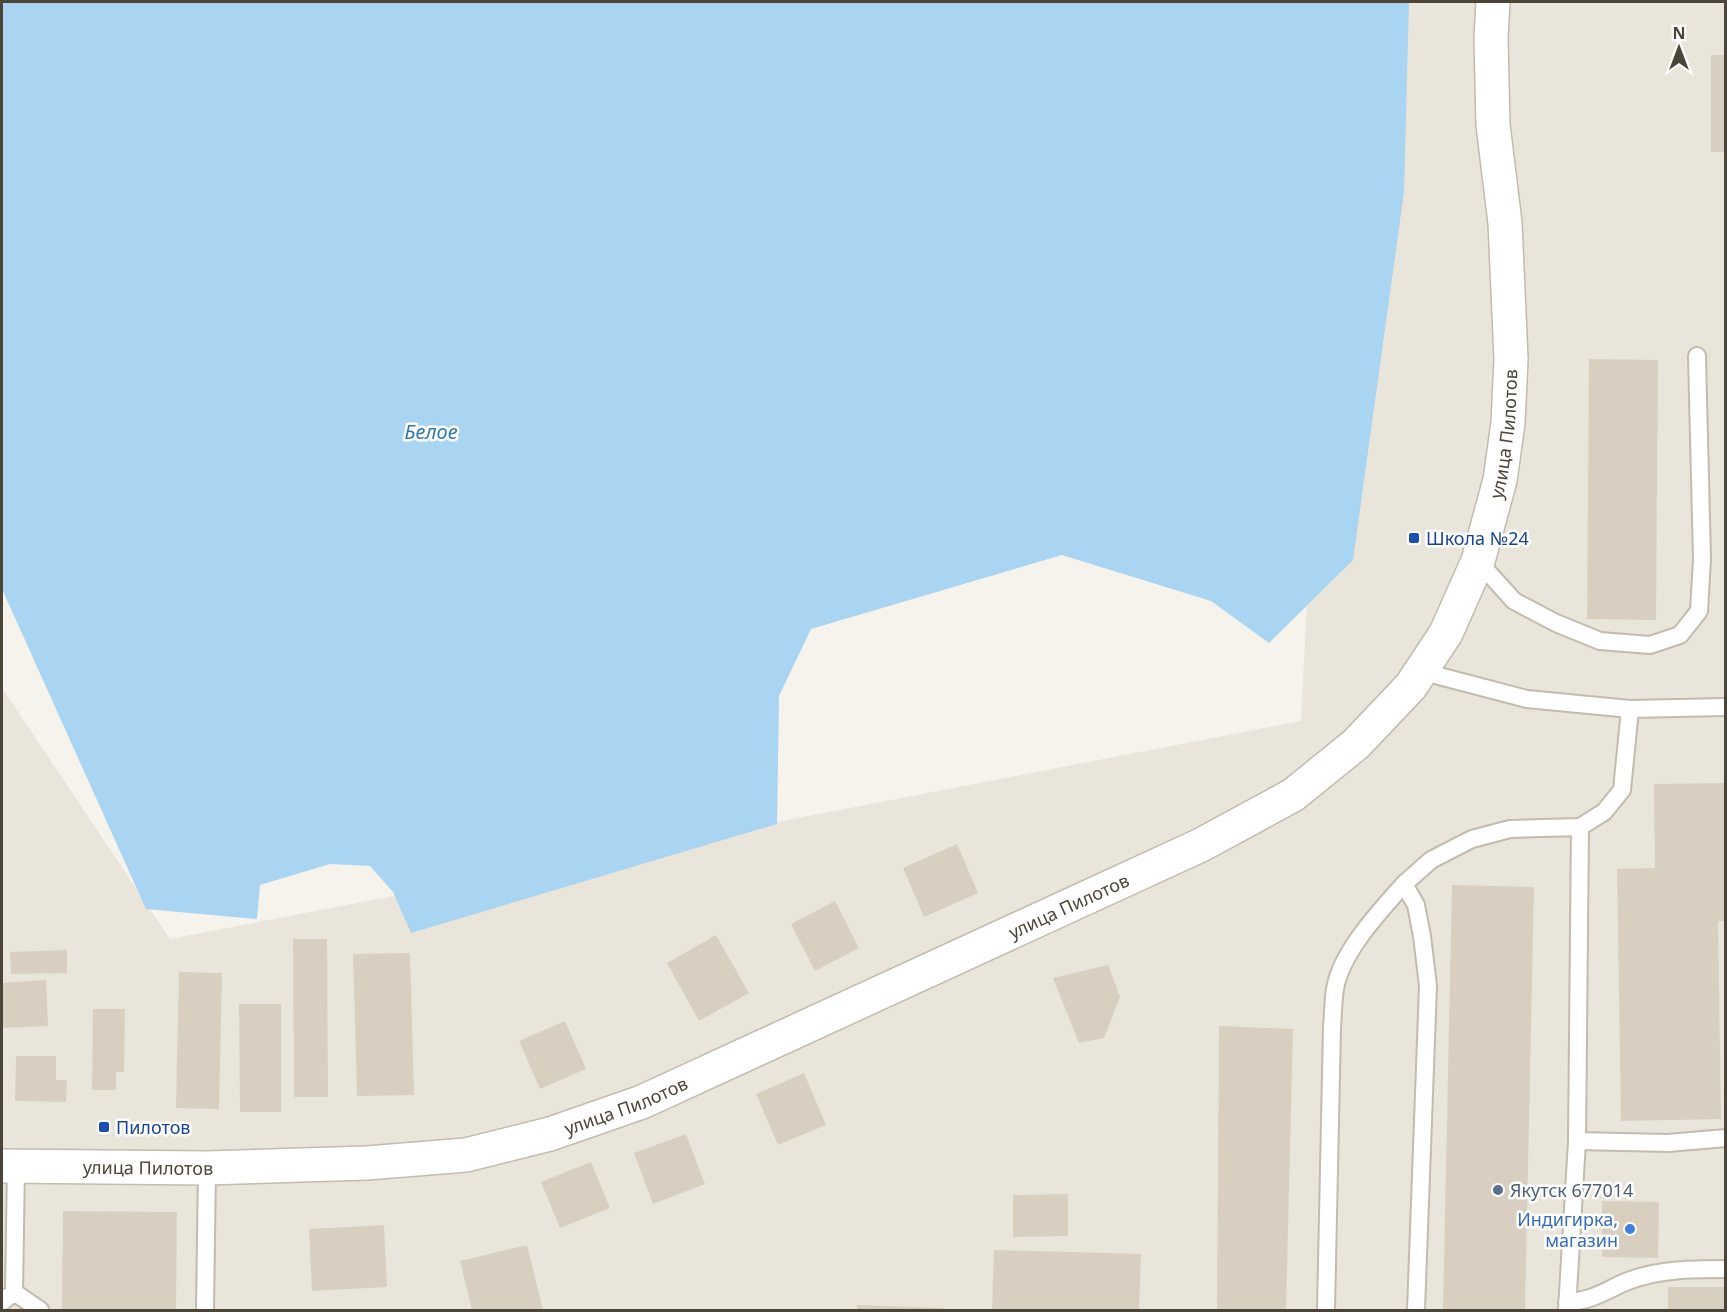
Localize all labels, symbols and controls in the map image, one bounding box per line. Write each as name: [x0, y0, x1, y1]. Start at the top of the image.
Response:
north arrow: [1649, 18, 1709, 78]
text: N: [1672, 22, 1686, 44]
street label: улица Пилотов: [1484, 368, 1523, 501]
water label: Белое: [404, 418, 458, 445]
place label: Школа №24: [1426, 526, 1529, 550]
marker: Школа №24: [1407, 531, 1421, 545]
street label: улица Пилотов: [1004, 868, 1133, 944]
street label: улица Пилотов: [561, 1071, 691, 1140]
place label: Пилотов: [116, 1115, 190, 1139]
marker: Пилотов: [97, 1120, 111, 1134]
street label: улица Пилотов: [83, 1155, 214, 1180]
place label: Якутск 677014: [1510, 1178, 1633, 1202]
marker: Якутск 677014: [1491, 1183, 1505, 1197]
place label: Индигирка, магазин: [1517, 1207, 1618, 1252]
marker: Индигирка, магазин: [1623, 1222, 1637, 1236]

